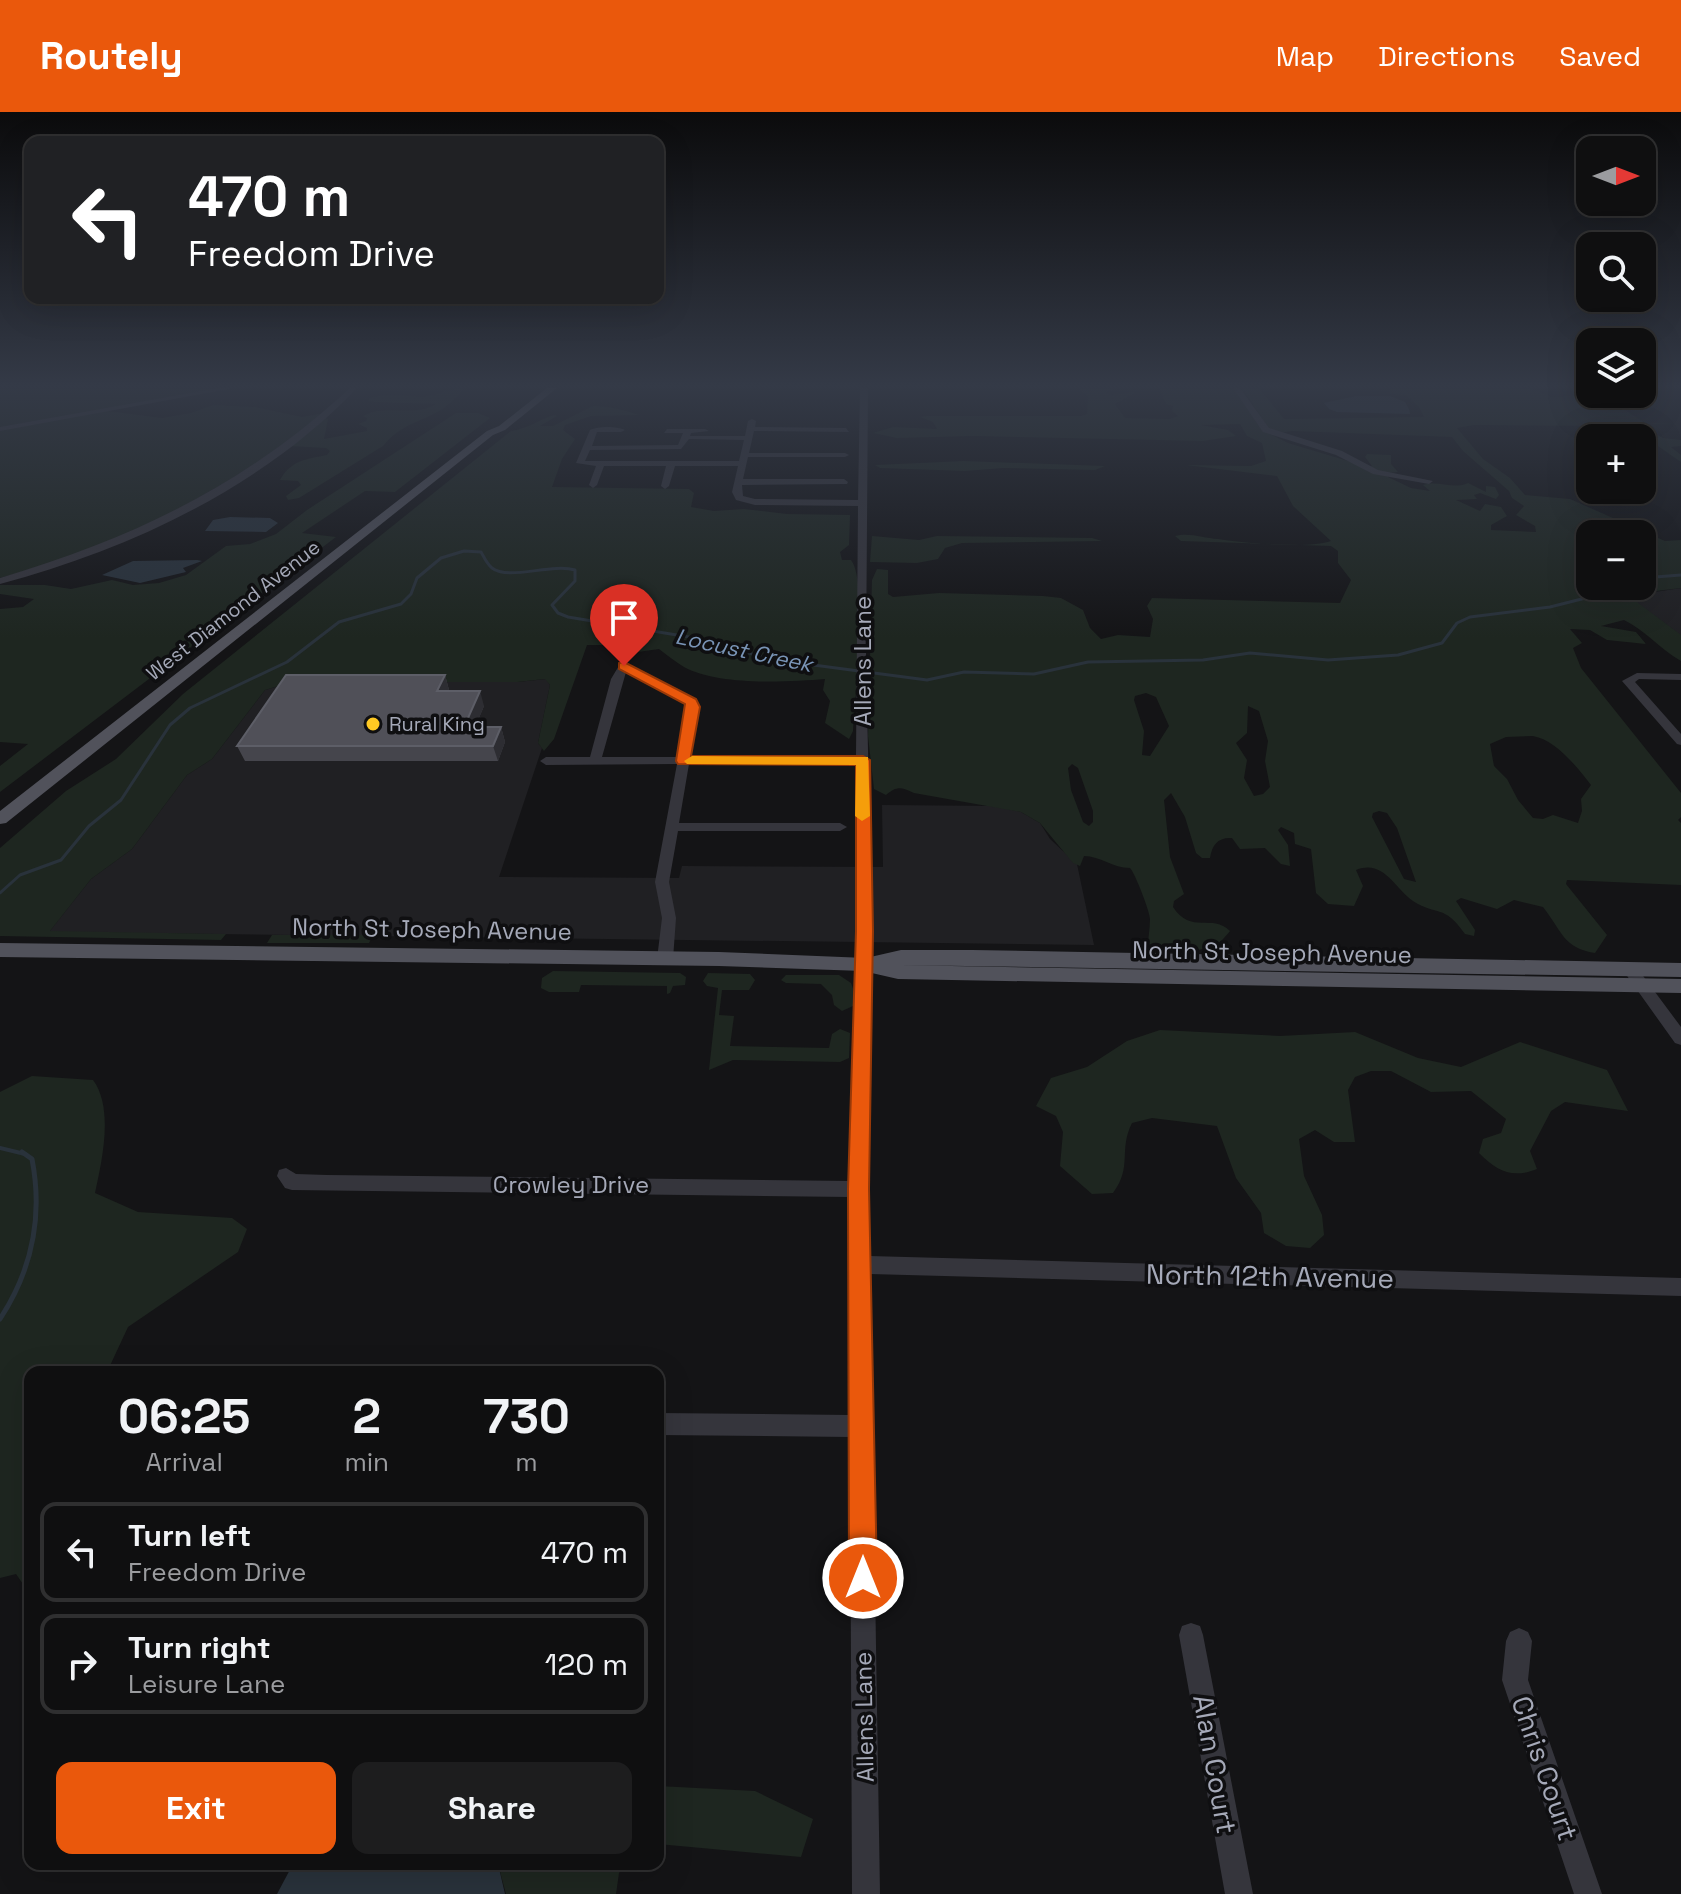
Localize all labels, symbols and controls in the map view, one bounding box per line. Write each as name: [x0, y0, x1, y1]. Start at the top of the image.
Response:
text: Routely: [40, 32, 183, 80]
text: Map: [1276, 38, 1334, 74]
text: Directions: [1378, 38, 1515, 74]
text: Saved: [1559, 38, 1641, 74]
north arrow: [1576, 136, 1656, 216]
map controls: [1576, 136, 1656, 600]
text: 470 m: [188, 161, 350, 232]
icon: left: [56, 168, 160, 272]
text: Freedom Drive: [188, 231, 435, 277]
button: search: [1576, 232, 1656, 312]
button: layers: [1576, 328, 1656, 408]
button: +: [1576, 424, 1656, 504]
button: −: [1576, 520, 1656, 600]
street label: West Diamond Avenue: [141, 534, 325, 686]
pin: [590, 584, 658, 666]
icon: arrive: [602, 596, 646, 640]
street label: Allens Lane: [847, 596, 878, 726]
water label: Locust Creek: [673, 622, 817, 679]
place label: Rural King: [389, 711, 485, 737]
marker: Rural King: [364, 715, 382, 733]
street label: North St Joseph Avenue: [292, 911, 572, 947]
street label: North St Joseph Avenue: [1132, 934, 1412, 970]
street label: Crowley Drive: [493, 1169, 649, 1200]
street label: North 12th Avenue: [1146, 1256, 1394, 1296]
text: 06:25: [118, 1386, 250, 1447]
text: 2: [352, 1386, 381, 1447]
text: 730: [483, 1386, 570, 1447]
text: Arrival: [146, 1445, 223, 1479]
text: min: [344, 1445, 389, 1479]
text: m: [515, 1445, 538, 1479]
text: Turn left: [128, 1516, 251, 1555]
icon: left: [60, 1530, 104, 1574]
text: 470 m: [541, 1533, 628, 1572]
position arrow: [821, 1536, 905, 1620]
text: Freedom Drive: [128, 1555, 306, 1589]
text: Turn right: [128, 1628, 271, 1667]
icon: right: [60, 1642, 104, 1686]
text: 120 m: [545, 1645, 628, 1684]
street label: Allens Lane: [847, 1652, 881, 1782]
text: Leisure Lane: [128, 1667, 285, 1701]
street label: Chris Court: [1504, 1691, 1586, 1845]
street label: Alan Court: [1185, 1692, 1245, 1836]
button: Exit: [56, 1762, 336, 1854]
button: Share: [352, 1762, 632, 1854]

